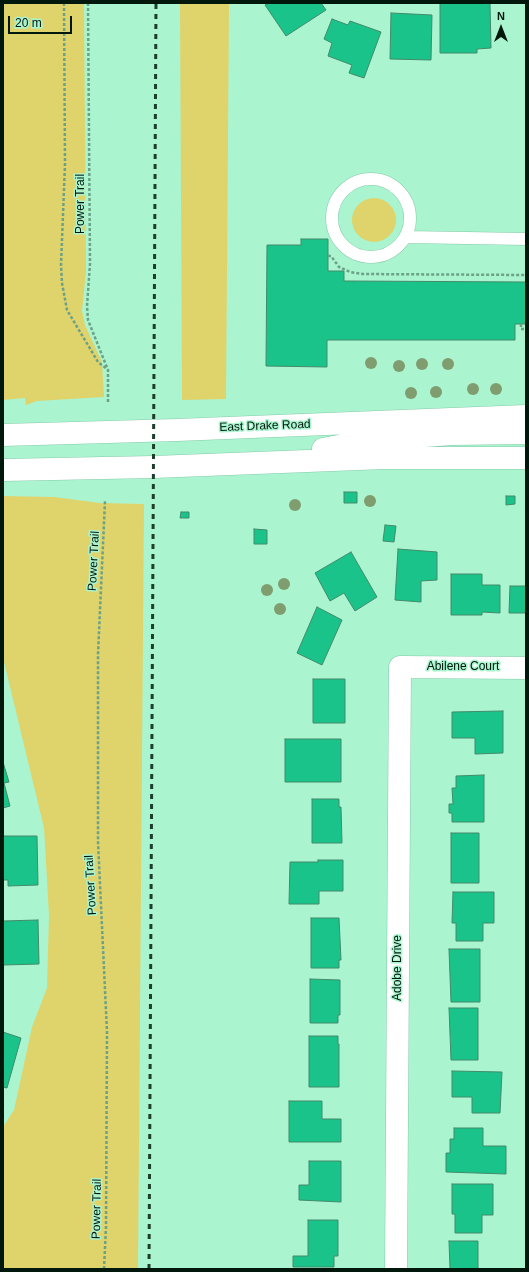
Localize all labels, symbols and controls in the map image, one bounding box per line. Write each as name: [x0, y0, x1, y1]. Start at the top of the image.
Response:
scale bar: [10, 8, 74, 34]
north arrow: [481, 8, 521, 48]
text: N: [497, 10, 505, 22]
text: 20 m: [15, 16, 42, 30]
street label: Power Trail: [74, 174, 88, 234]
street label: East Drake Road: [219, 417, 311, 435]
street label: Power Trail: [85, 531, 103, 591]
street label: Abilene Court: [427, 660, 499, 674]
street label: Power Trail: [82, 855, 100, 915]
street label: Adobe Drive: [391, 935, 405, 1001]
street label: Power Trail: [89, 1179, 105, 1239]

